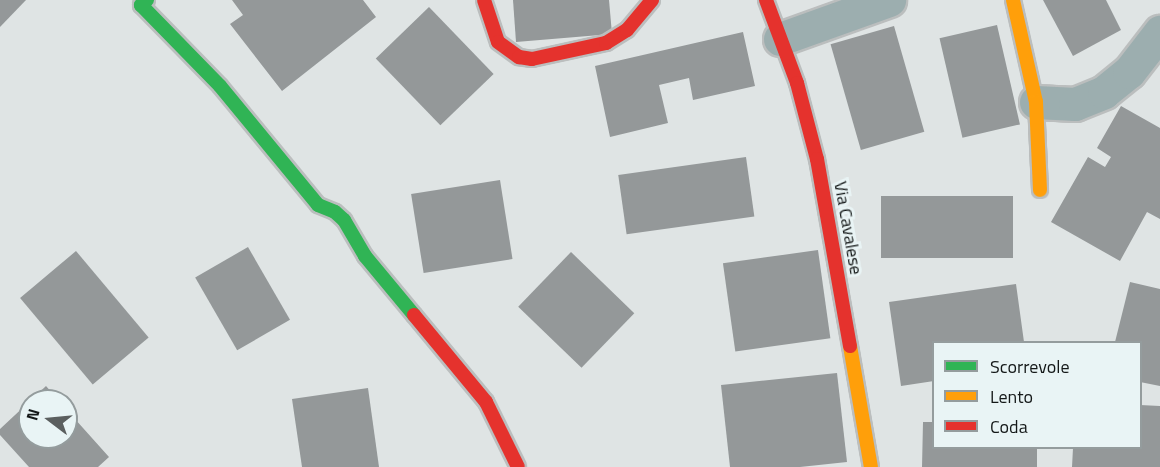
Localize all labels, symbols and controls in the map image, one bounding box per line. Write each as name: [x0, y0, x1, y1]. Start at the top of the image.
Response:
street label: Via Cavalese: [829, 180, 867, 276]
legend: [932, 341, 1142, 449]
text: Scorrevole: [990, 353, 1069, 380]
text: Lento: [990, 383, 1033, 410]
north arrow: [18, 389, 78, 449]
text: N: [20, 406, 46, 423]
text: Coda: [990, 413, 1028, 440]

